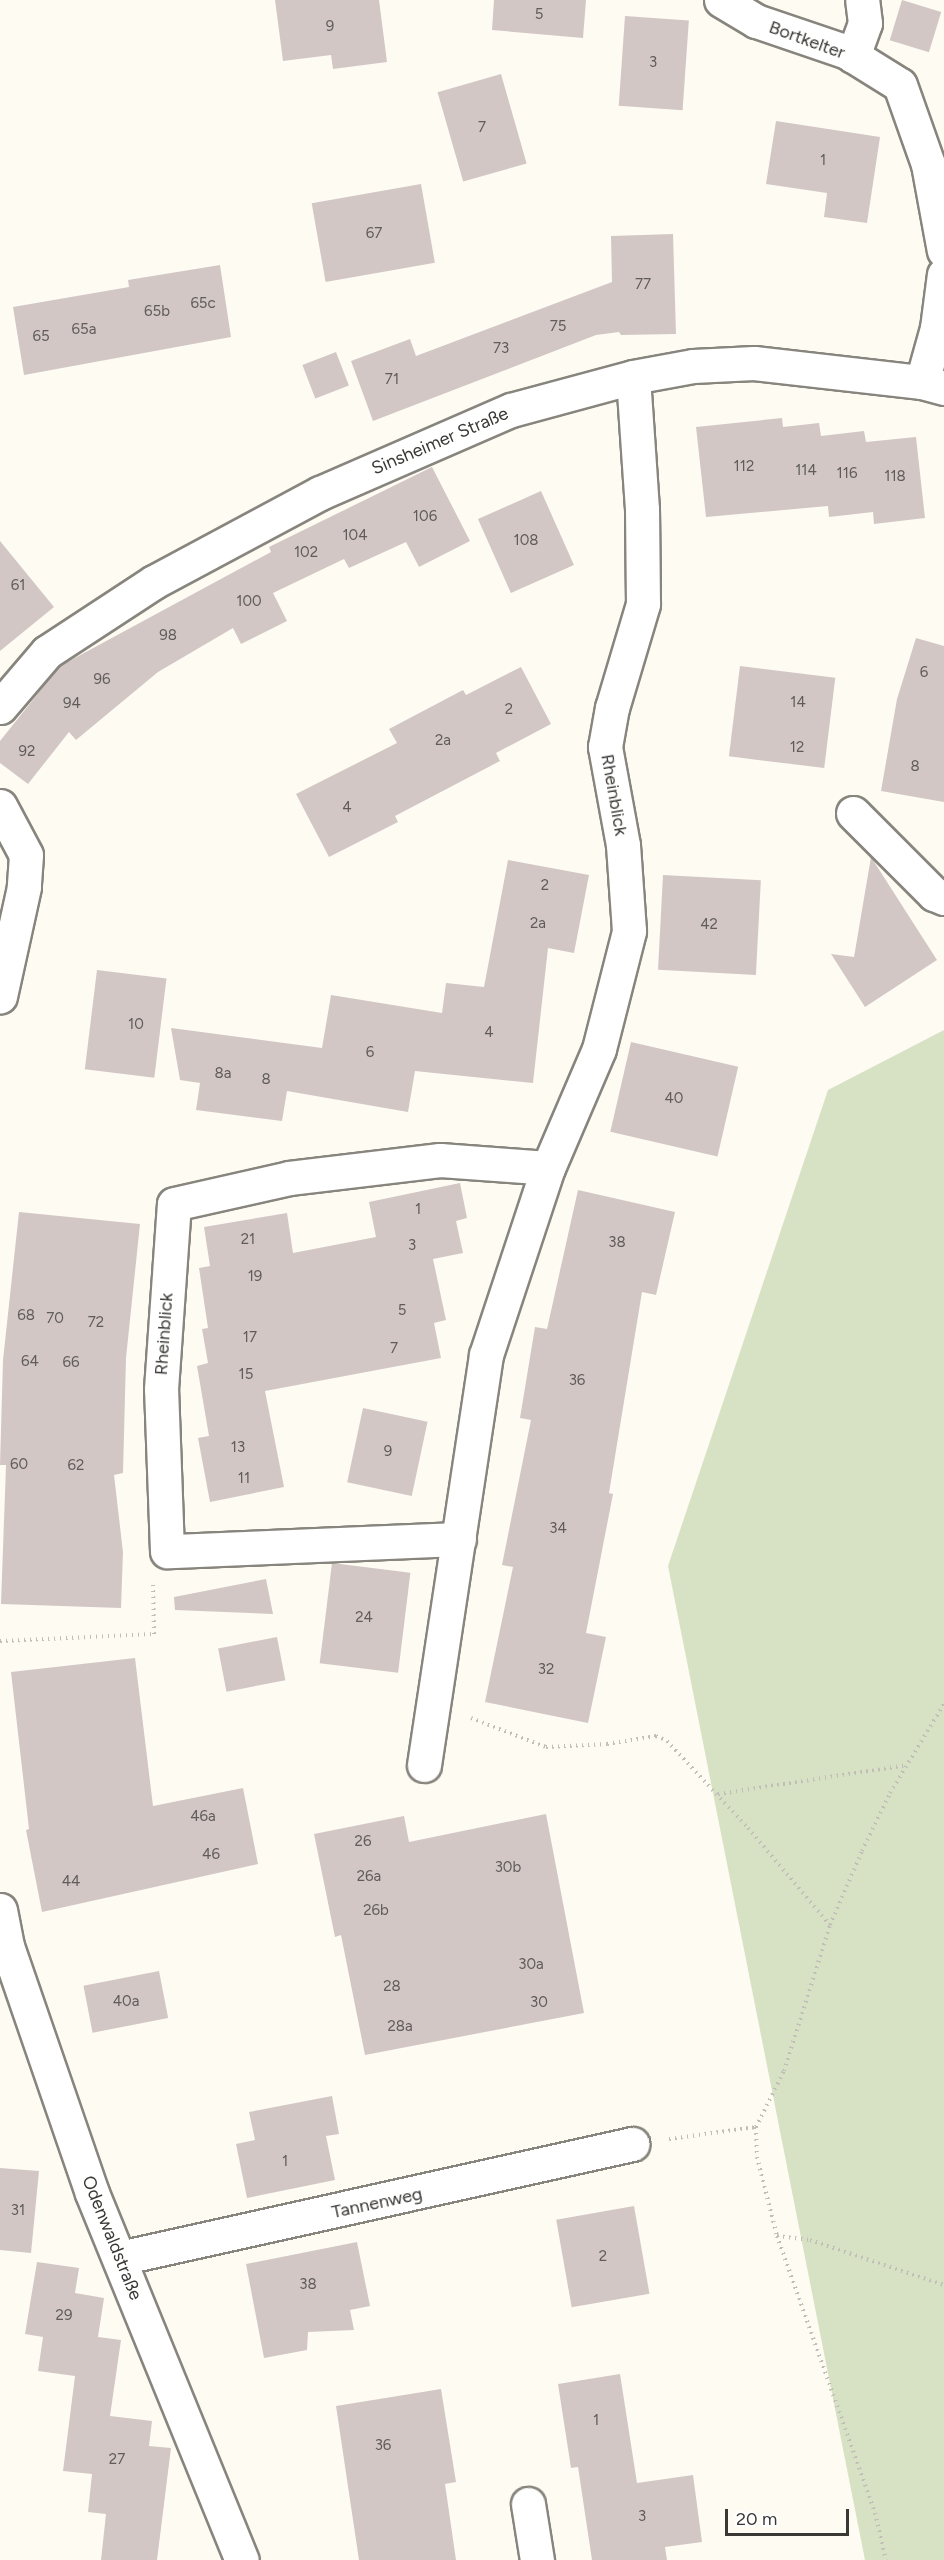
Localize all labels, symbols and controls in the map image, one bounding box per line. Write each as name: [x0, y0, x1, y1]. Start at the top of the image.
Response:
house number: 5: [535, 6, 543, 24]
street label: Bortkelter: [766, 16, 848, 64]
house number: 9: [326, 18, 334, 36]
house number: 3: [649, 54, 657, 72]
house number: 7: [478, 119, 486, 137]
house number: 1: [820, 152, 826, 170]
house number: 67: [366, 225, 382, 243]
house number: 77: [635, 276, 651, 294]
house number: 65c: [190, 295, 216, 313]
house number: 65b: [144, 303, 170, 321]
house number: 75: [550, 318, 566, 336]
house number: 65a: [72, 321, 96, 339]
house number: 65: [32, 328, 50, 346]
house number: 73: [493, 340, 509, 358]
house number: 71: [385, 371, 399, 389]
street label: Sinsheimer Straße: [368, 402, 512, 480]
house number: 112: [734, 458, 754, 476]
house number: 114: [795, 462, 817, 480]
house number: 116: [837, 465, 857, 483]
house number: 118: [884, 468, 906, 486]
house number: 106: [413, 508, 437, 526]
house number: 104: [342, 527, 368, 545]
house number: 108: [513, 532, 539, 550]
house number: 102: [294, 544, 318, 562]
house number: 61: [11, 577, 25, 595]
house number: 100: [236, 593, 262, 611]
house number: 98: [159, 627, 177, 645]
house number: 6: [920, 664, 928, 682]
house number: 96: [94, 671, 110, 689]
house number: 14: [790, 694, 806, 712]
house number: 94: [63, 695, 81, 713]
house number: 2: [505, 701, 513, 719]
house number: 2a: [435, 732, 451, 750]
house number: 12: [790, 739, 804, 757]
house number: 92: [19, 743, 35, 761]
street label: Rheinblick: [596, 752, 632, 838]
house number: 8: [910, 758, 920, 776]
house number: 4: [342, 799, 352, 817]
house number: 2: [541, 877, 549, 895]
house number: 2a: [530, 915, 546, 933]
house number: 42: [700, 916, 718, 934]
house number: 10: [128, 1016, 144, 1034]
house number: 4: [484, 1024, 494, 1042]
house number: 6: [366, 1044, 374, 1062]
house number: 8a: [215, 1065, 231, 1083]
house number: 8: [261, 1071, 271, 1089]
house number: 40: [665, 1090, 683, 1108]
house number: 1: [415, 1201, 421, 1219]
house number: 21: [241, 1231, 255, 1249]
house number: 38: [608, 1234, 626, 1252]
house number: 3: [408, 1237, 416, 1255]
house number: 19: [248, 1268, 262, 1286]
street label: Rheinblick: [150, 1292, 178, 1376]
house number: 5: [398, 1302, 406, 1320]
house number: 68: [17, 1307, 35, 1325]
house number: 70: [46, 1310, 64, 1328]
house number: 72: [88, 1314, 104, 1332]
house number: 17: [243, 1329, 257, 1347]
house number: 7: [390, 1340, 398, 1358]
house number: 64: [21, 1353, 39, 1371]
house number: 66: [63, 1354, 79, 1372]
house number: 15: [239, 1366, 253, 1384]
house number: 36: [569, 1372, 585, 1390]
house number: 13: [231, 1439, 245, 1457]
house number: 9: [384, 1443, 392, 1461]
house number: 60: [10, 1456, 28, 1474]
house number: 62: [68, 1457, 84, 1475]
house number: 11: [238, 1470, 250, 1488]
house number: 34: [549, 1520, 567, 1538]
house number: 24: [355, 1609, 373, 1627]
house number: 32: [538, 1661, 554, 1679]
house number: 46a: [190, 1808, 216, 1826]
house number: 26: [355, 1833, 371, 1851]
house number: 46: [202, 1846, 220, 1864]
house number: 30b: [495, 1859, 521, 1877]
house number: 26a: [357, 1868, 381, 1886]
house number: 44: [62, 1873, 80, 1891]
house number: 26b: [363, 1902, 389, 1920]
house number: 30a: [518, 1956, 544, 1974]
house number: 28: [383, 1978, 401, 1996]
house number: 40a: [113, 1993, 139, 2011]
house number: 30: [530, 1994, 548, 2012]
house number: 28a: [387, 2018, 413, 2036]
house number: 1: [282, 2153, 288, 2171]
street label: Odenwaldstraße: [77, 2173, 147, 2303]
street label: Tannenweg: [330, 2183, 424, 2223]
house number: 31: [11, 2202, 25, 2220]
house number: 2: [599, 2248, 607, 2266]
house number: 38: [299, 2276, 317, 2294]
house number: 29: [56, 2307, 72, 2325]
house number: 1: [593, 2412, 599, 2430]
house number: 36: [375, 2437, 391, 2455]
house number: 27: [109, 2451, 125, 2469]
scale bar: [728, 2497, 852, 2535]
house number: 3: [638, 2508, 646, 2526]
text: 20 m: [736, 2508, 777, 2530]

